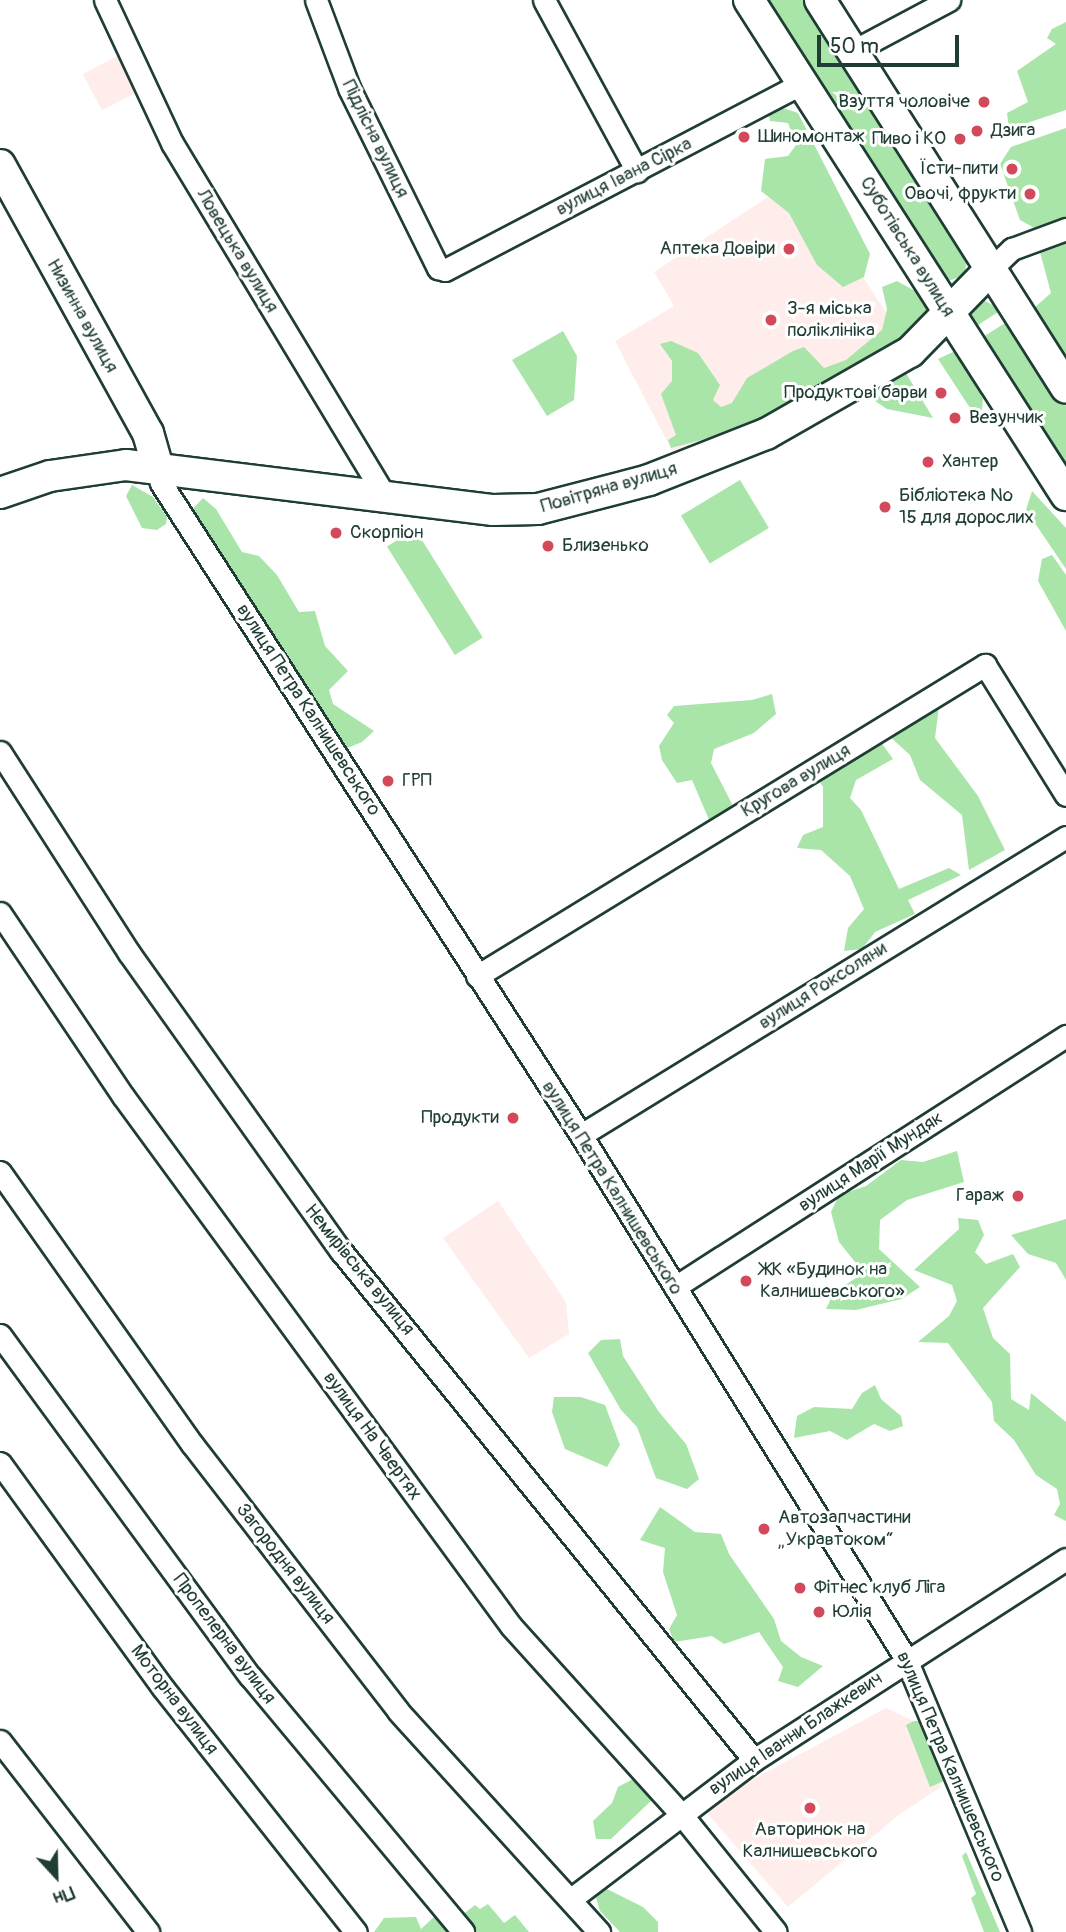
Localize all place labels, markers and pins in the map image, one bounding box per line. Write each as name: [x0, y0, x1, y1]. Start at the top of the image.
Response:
place label: Взуття чоловіче: [838, 91, 970, 113]
marker: Взуття чоловіче: [976, 94, 992, 110]
place label: Дзига: [991, 120, 1035, 142]
marker: Дзига: [969, 123, 985, 139]
place label: Шиномонтаж: [758, 126, 864, 148]
place label: Пиво і КО: [872, 128, 946, 150]
marker: Шиномонтаж: [736, 129, 752, 145]
marker: Пиво і КО: [952, 131, 968, 147]
place label: Їсти-пити: [920, 158, 998, 180]
marker: Їсти-пити: [1004, 161, 1020, 177]
place label: Овочі, фрукти: [904, 183, 1016, 205]
marker: Овочі, фрукти: [1022, 186, 1038, 202]
place label: Аптека Довіри: [660, 238, 775, 260]
marker: Аптека Довіри: [781, 241, 797, 257]
place label: 3-я міська поліклініка: [787, 298, 875, 342]
marker: 3-я міська поліклініка: [761, 310, 781, 330]
place label: Продуктові барви: [784, 382, 927, 404]
marker: Продуктові барви: [933, 385, 949, 401]
place label: Везунчик: [969, 407, 1044, 429]
marker: Везунчик: [947, 410, 963, 426]
place label: Хантер: [942, 451, 998, 473]
marker: Хантер: [920, 454, 936, 470]
place label: Бібліотека № 15 для дорослих: [899, 485, 1034, 529]
marker: Бібліотека № 15 для дорослих: [877, 499, 893, 515]
place label: Скорпіон: [350, 522, 423, 544]
marker: Скорпіон: [328, 525, 344, 541]
place label: Близенько: [562, 535, 649, 557]
marker: Близенько: [540, 538, 556, 554]
place label: ГРП: [402, 770, 432, 792]
marker: ГРП: [380, 773, 396, 789]
place label: Продукти: [421, 1107, 499, 1129]
marker: Продукти: [505, 1110, 521, 1126]
place label: Гараж: [956, 1185, 1004, 1207]
marker: Гараж: [1010, 1188, 1026, 1204]
place label: ЖК «Будинок на Калнишевського»: [760, 1259, 905, 1303]
marker: ЖК «Будинок на Калнишевського»: [738, 1273, 754, 1289]
place label: Автозапчастини „Укравтоком“: [778, 1507, 911, 1551]
marker: Автозапчастини „Укравтоком“: [756, 1521, 772, 1537]
place label: Фітнес клуб Ліга: [814, 1577, 945, 1599]
marker: Фітнес клуб Ліга: [792, 1580, 808, 1596]
place label: Юлія: [833, 1601, 872, 1623]
marker: Юлія: [811, 1604, 827, 1620]
marker: Авторинок на Калнишевського: [802, 1800, 818, 1816]
place label: Авторинок на Калнишевського: [743, 1819, 877, 1863]

